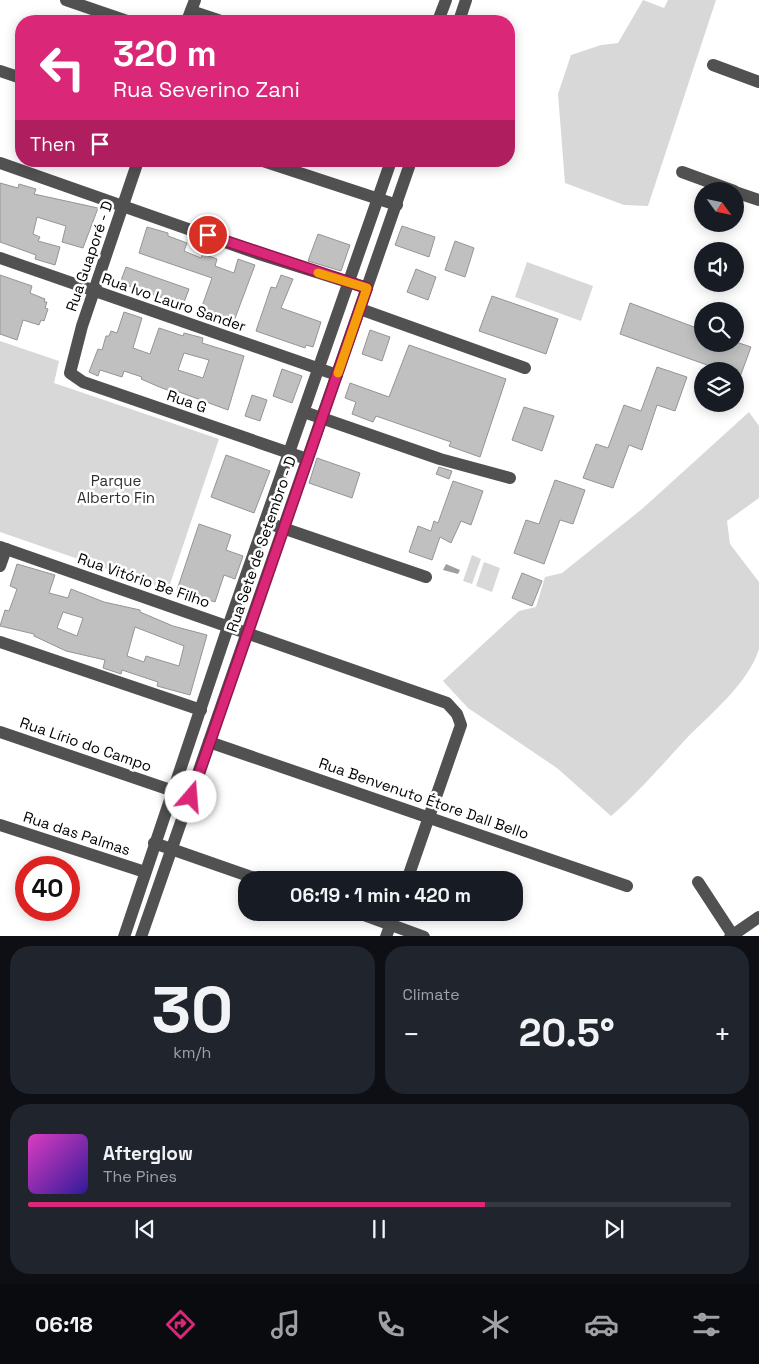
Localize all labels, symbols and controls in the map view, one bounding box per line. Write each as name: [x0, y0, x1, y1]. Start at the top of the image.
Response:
text: 320 m: [113, 32, 217, 76]
icon: left: [30, 35, 95, 100]
text: Rua Severino Zani: [113, 75, 300, 103]
icon: arrive: [86, 130, 114, 158]
text: Then: [30, 132, 76, 157]
north arrow: [694, 182, 744, 232]
map controls: [694, 182, 744, 412]
street label: Rua Guaporé - D: [61, 198, 117, 314]
pin: [187, 214, 229, 256]
icon: arrive: [194, 221, 222, 249]
button: sound: [694, 242, 744, 292]
street label: Rua Ivo Lauro Sander: [99, 268, 249, 336]
button: search: [694, 302, 744, 352]
button: layers: [694, 362, 744, 412]
street label: Rua G: [165, 385, 209, 417]
street label: Rua Sete de Setembro - D: [222, 454, 300, 634]
park label: Parque Alberto Fin: [77, 471, 155, 507]
street label: Rua Vitório Be Filho: [75, 548, 213, 612]
street label: Rua Lírio do Campo: [18, 712, 154, 776]
street label: Rua Benvenuto Étore Dall Bello: [316, 753, 532, 843]
position arrow: [164, 770, 216, 822]
street label: Rua das Palmas: [21, 807, 133, 859]
speed limit sign: 40: [15, 856, 80, 921]
text: 06:19 · 1 min · 420 m: [290, 883, 471, 908]
text: 30: [151, 968, 233, 1051]
text: Climate: [403, 984, 460, 1005]
text: 20.5°: [519, 1009, 615, 1057]
text: −: [403, 1016, 420, 1052]
text: +: [714, 1016, 731, 1052]
text: km/h: [173, 1042, 211, 1063]
text: Afterglow: [103, 1141, 193, 1166]
text: The Pines: [103, 1166, 177, 1187]
icon: previous: [131, 1215, 159, 1243]
icon: pause: [365, 1215, 393, 1243]
icon: next: [600, 1215, 628, 1243]
icon: directions: [163, 1307, 198, 1342]
icon: music: [268, 1307, 303, 1342]
icon: phone: [373, 1307, 408, 1342]
icon: climate: [478, 1307, 513, 1342]
icon: car: [584, 1307, 619, 1342]
icon: filters: [689, 1307, 724, 1342]
text: 06:18: [35, 1310, 93, 1338]

